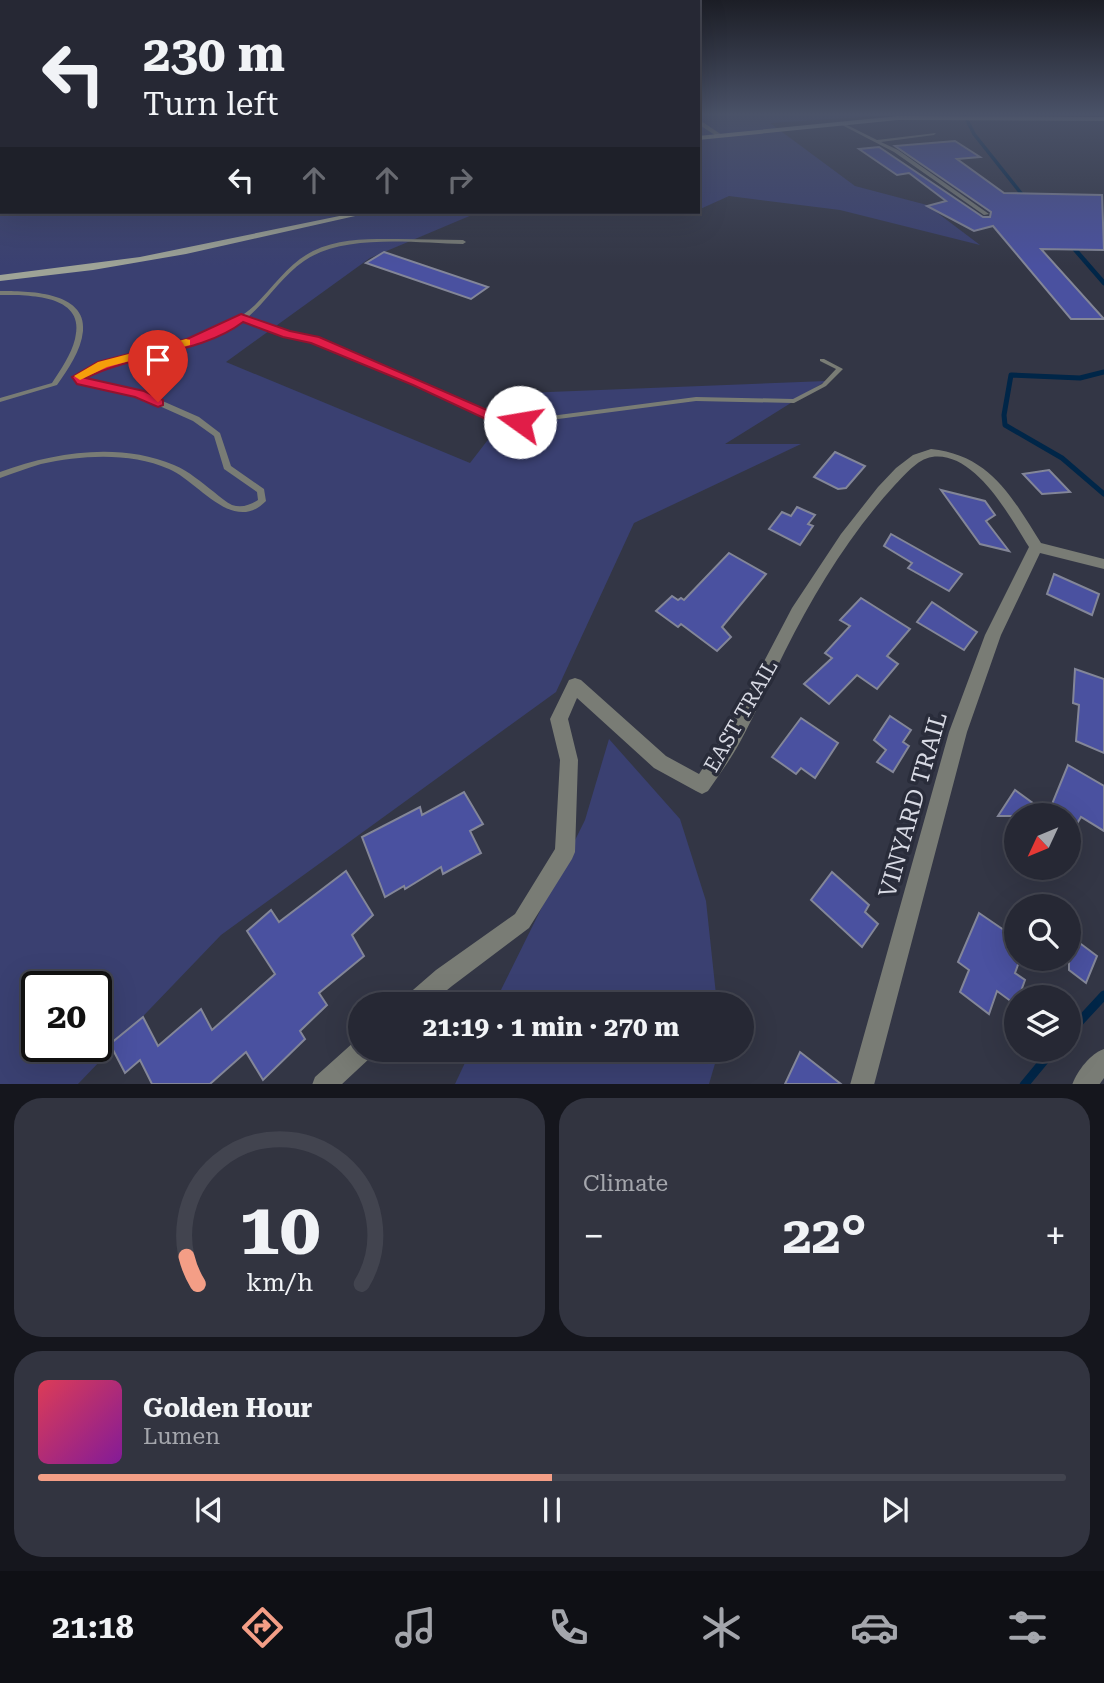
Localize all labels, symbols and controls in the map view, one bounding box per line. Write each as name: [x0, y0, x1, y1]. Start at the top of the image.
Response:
text: 230 m: [143, 26, 285, 83]
icon: left: [28, 28, 119, 119]
text: Turn left: [143, 85, 278, 123]
icon: left: [222, 161, 260, 199]
icon: ahead: [295, 161, 333, 199]
icon: ahead: [368, 161, 406, 199]
icon: right: [441, 161, 479, 199]
pin: [128, 330, 188, 402]
icon: arrive: [139, 341, 177, 379]
position arrow: [483, 385, 557, 459]
street label: EAST TRAIL: [699, 656, 783, 776]
street label: VINYARD TRAIL: [873, 709, 953, 901]
north arrow: [1004, 803, 1082, 880]
map controls: [1004, 803, 1081, 1062]
button: search: [1004, 894, 1081, 971]
speed limit sign: 20: [21, 971, 112, 1062]
button: layers: [1004, 985, 1081, 1062]
text: 21:19 · 1 min · 270 m: [423, 1012, 679, 1042]
text: Climate: [583, 1170, 668, 1197]
text: 10: [239, 1187, 320, 1272]
text: 22°: [782, 1205, 867, 1266]
text: −: [583, 1214, 604, 1258]
text: +: [1045, 1214, 1066, 1258]
text: km/h: [246, 1267, 313, 1296]
text: Golden Hour: [143, 1393, 312, 1423]
text: Lumen: [143, 1423, 220, 1450]
icon: previous: [190, 1491, 228, 1529]
icon: pause: [533, 1491, 571, 1529]
icon: next: [876, 1491, 914, 1529]
icon: directions: [238, 1603, 287, 1652]
icon: music: [391, 1603, 440, 1652]
icon: phone: [544, 1603, 593, 1652]
icon: climate: [697, 1603, 746, 1652]
icon: car: [850, 1603, 899, 1652]
icon: filters: [1003, 1603, 1052, 1652]
text: 21:18: [52, 1608, 134, 1646]

